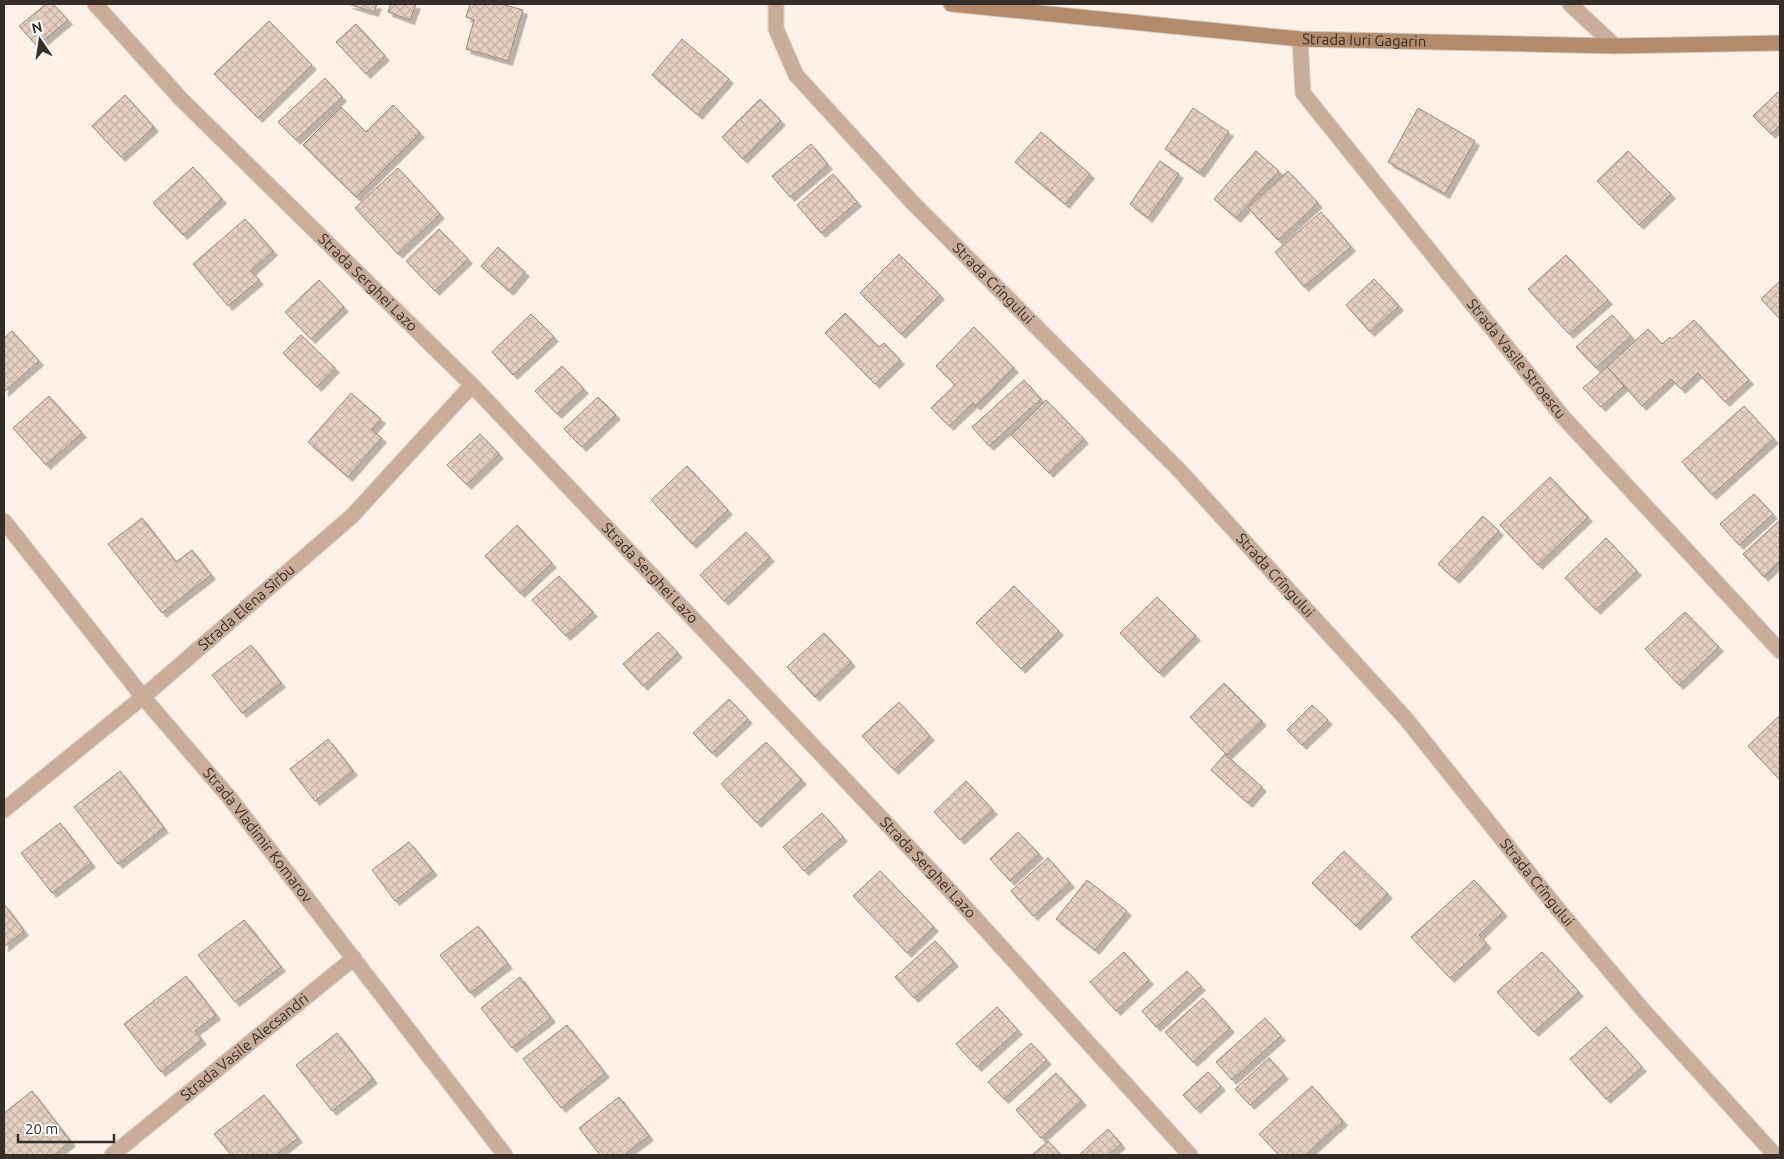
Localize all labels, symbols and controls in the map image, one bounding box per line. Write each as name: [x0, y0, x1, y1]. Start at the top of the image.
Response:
north arrow: [15, 15, 65, 65]
text: N: [30, 18, 44, 36]
street label: Strada Iuri Gagarin: [1302, 30, 1427, 50]
street label: Strada Serghei Lazo: [315, 230, 421, 335]
street label: Strada Crîngului: [949, 239, 1037, 327]
street label: Strada Vasile Stroescu: [1464, 295, 1570, 422]
street label: Strada Serghei Lazo: [598, 519, 702, 627]
street label: Strada Crîngului: [1233, 529, 1318, 620]
street label: Strada Elena Sîrbu: [194, 561, 298, 653]
street label: Strada Vladimir Komarov: [200, 764, 317, 906]
street label: Strada Serghei Lazo: [877, 813, 980, 921]
street label: Strada Crîngului: [1497, 835, 1578, 930]
street label: Strada Vasile Alecsandri: [177, 990, 312, 1104]
scale bar: [18, 1112, 114, 1144]
text: 20 m: [25, 1120, 58, 1137]

